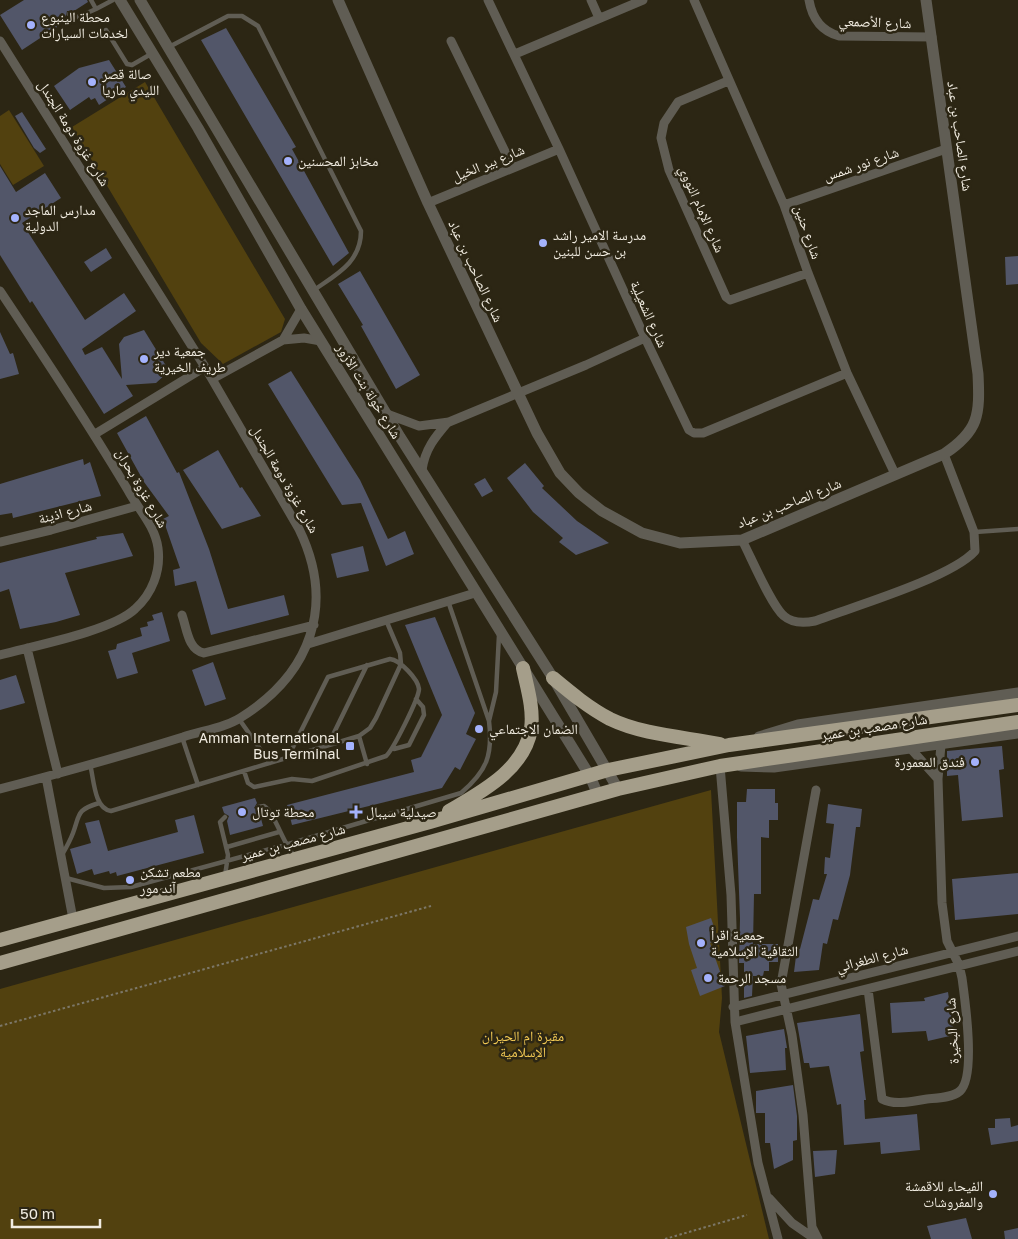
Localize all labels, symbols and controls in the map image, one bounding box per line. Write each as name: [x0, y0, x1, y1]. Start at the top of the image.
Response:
place label: محطة الينبوع لخدمات السيارات: [41, 8, 128, 42]
street label: شارع الأصمعي: [838, 12, 912, 35]
marker: محطة الينبوع لخدمات السيارات: [25, 19, 37, 31]
place label: صالة قصر الليدي ماريا: [101, 65, 159, 102]
marker: صالة قصر الليدي ماريا: [86, 76, 98, 88]
street label: شارع غزوة دومة الجندل: [33, 77, 114, 190]
street label: شارع الصاحب بن عباد: [942, 80, 977, 192]
street label: شارع بير الخيل: [449, 140, 527, 187]
street label: شارع نور شمس: [821, 143, 901, 186]
place label: مخابز المحسنين: [298, 152, 378, 170]
marker: مخابز المحسنين: [282, 155, 294, 167]
street label: شارع الإمام النووي: [673, 163, 729, 256]
place label: مدارس الماجد الدولية: [25, 201, 96, 235]
street label: شارع حنين: [789, 202, 826, 262]
marker: مدارس الماجد الدولية: [9, 212, 21, 224]
street label: شارع الصاحب بن عباد: [444, 217, 508, 325]
place label: مدرسة الامير راشد بن حسن للبنين: [553, 226, 646, 260]
marker: مدرسة الامير راشد بن حسن للبنين: [537, 237, 549, 249]
street label: شارع الشعيلية: [625, 278, 672, 351]
street label: شارع خولة بنت الأزور: [331, 339, 406, 443]
place label: جمعية دير طريف الخيرية: [153, 342, 226, 376]
marker: جمعية دير طريف الخيرية: [138, 353, 150, 365]
street label: شارع غزوة دومة الجندل: [246, 422, 323, 537]
street label: شارع غزوة بحران: [111, 445, 172, 532]
street label: شارع الصاحب بن عباد: [734, 474, 844, 533]
street label: شارع اذينة: [36, 496, 94, 529]
street label: شارع مصعب بن عمير: [819, 710, 929, 745]
place label: الضمان الاجتماعي: [489, 720, 578, 741]
marker: الضمان الاجتماعي: [473, 723, 485, 735]
place label: Amman International Bus Terminal: [199, 729, 340, 762]
marker: Amman International Bus Terminal: [344, 740, 356, 752]
place label: فندق المعمورة: [895, 753, 965, 771]
marker: فندق المعمورة: [969, 756, 981, 768]
place label: محطة توتال: [252, 803, 314, 821]
place label: صيدلية سيبال: [366, 803, 437, 821]
marker: محطة توتال: [236, 806, 248, 818]
marker: صيدلية سيبال: [350, 806, 362, 818]
street label: شارع مصعب بن عمير: [238, 819, 347, 866]
place label: مطعم تشكن آند مور: [139, 863, 201, 897]
marker: مطعم تشكن آند مور: [124, 874, 136, 886]
place label: جمعية اقرأ الثقافية الإسلامية: [711, 926, 798, 960]
marker: جمعية اقرأ الثقافية الإسلامية: [695, 937, 707, 949]
street label: شارع الطغرائي: [834, 940, 910, 979]
place label: مسجد الرحمة: [718, 969, 786, 987]
marker: مسجد الرحمة: [702, 972, 714, 984]
street label: شارع البخيرة: [941, 997, 964, 1065]
park label: مقبرة ام الحيران الإسلامية: [482, 1027, 564, 1061]
place label: الفيحاء للاقمشة والمفروشات: [905, 1177, 983, 1211]
marker: الفيحاء للاقمشة والمفروشات: [987, 1188, 999, 1200]
scale bar: [12, 1196, 100, 1228]
text: 50 m: [20, 1204, 55, 1222]

